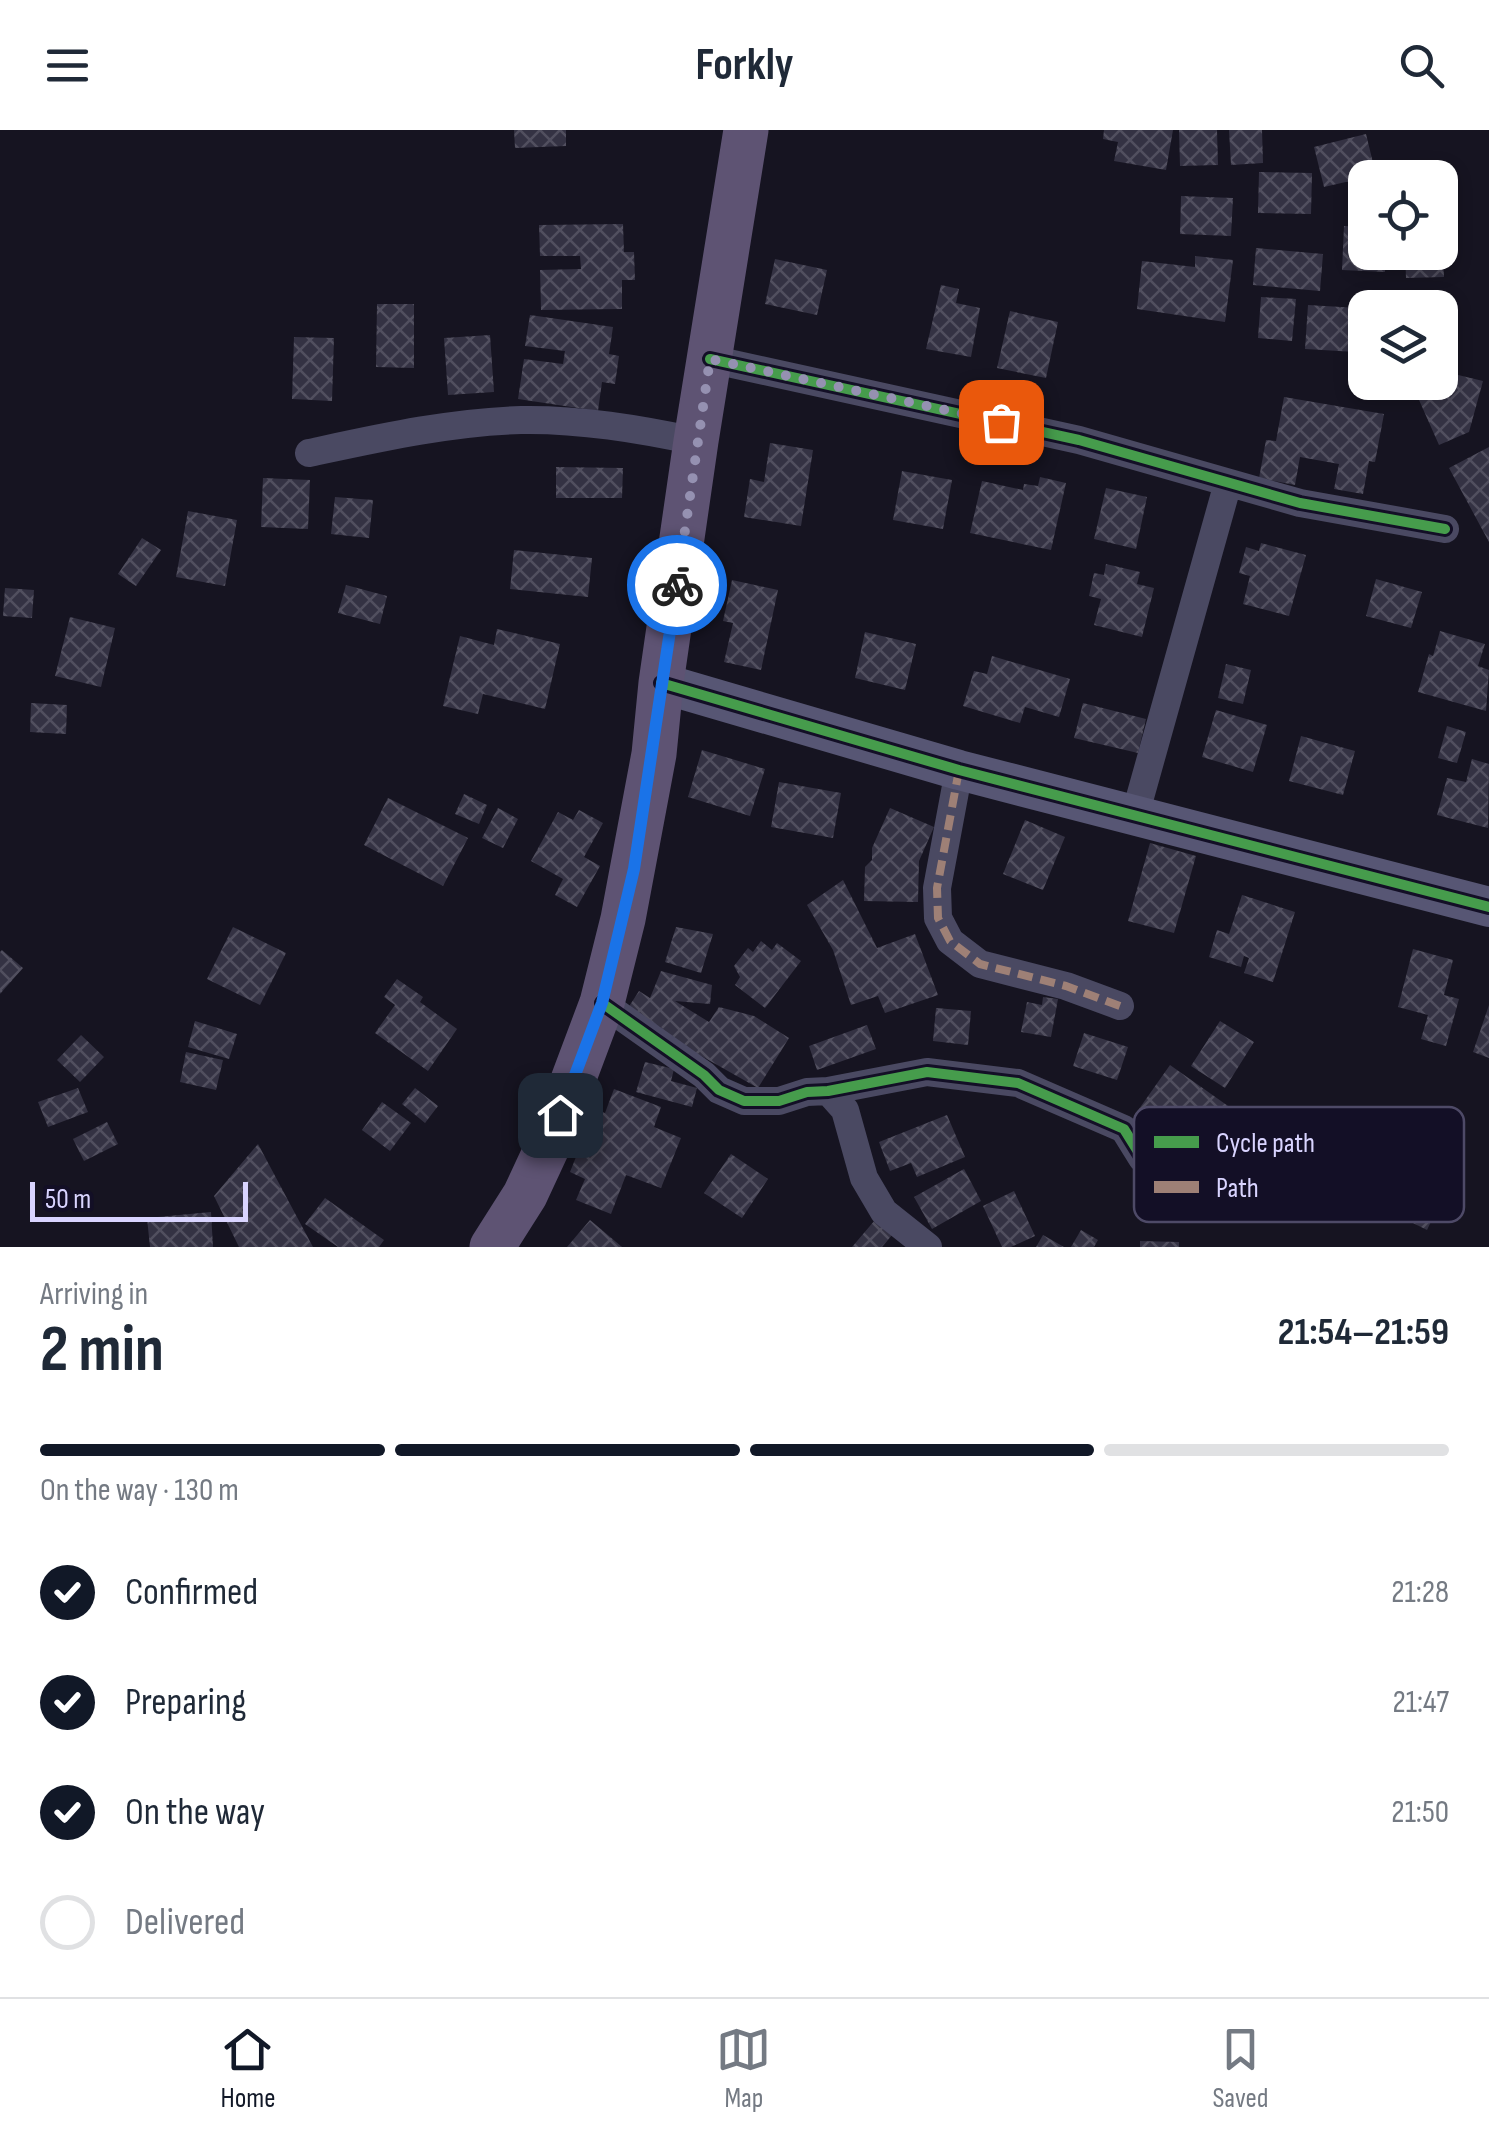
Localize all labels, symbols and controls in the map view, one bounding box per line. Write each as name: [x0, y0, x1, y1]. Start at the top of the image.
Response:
icon: menu: [40, 38, 95, 93]
text: Forkly: [695, 38, 794, 93]
icon: search: [1394, 38, 1449, 93]
map controls: [1348, 160, 1458, 400]
button: locate: [1348, 160, 1458, 270]
button: layers: [1348, 290, 1458, 400]
pin: [959, 380, 1044, 465]
icon: bag: [974, 395, 1029, 450]
courier: [627, 535, 727, 635]
icon: bike: [650, 558, 705, 613]
pin: [518, 1073, 603, 1158]
icon: home: [533, 1088, 588, 1143]
legend: [1134, 1107, 1464, 1222]
text: Cycle path: [1216, 1127, 1315, 1160]
text: Path: [1216, 1172, 1259, 1205]
scale bar: [30, 1177, 248, 1222]
text: 50 m: [45, 1183, 91, 1216]
text: Arriving in: [40, 1275, 148, 1314]
text: 21:54–21:59: [1278, 1310, 1449, 1355]
text: 2 min: [40, 1312, 164, 1390]
text: On the way · 130 m: [40, 1471, 239, 1510]
icon: check: [40, 1565, 95, 1620]
text: Confirmed: [125, 1570, 258, 1615]
text: 21:28: [1391, 1573, 1449, 1612]
icon: check: [40, 1675, 95, 1730]
text: Preparing: [125, 1680, 246, 1725]
text: 21:47: [1393, 1683, 1449, 1722]
icon: check: [40, 1785, 95, 1840]
text: On the way: [125, 1790, 265, 1835]
text: 21:50: [1391, 1793, 1449, 1832]
text: Delivered: [125, 1900, 245, 1945]
tab: Home: [220, 2022, 276, 2115]
tab: Map: [716, 2022, 771, 2115]
tab: Saved: [1212, 2022, 1269, 2115]

